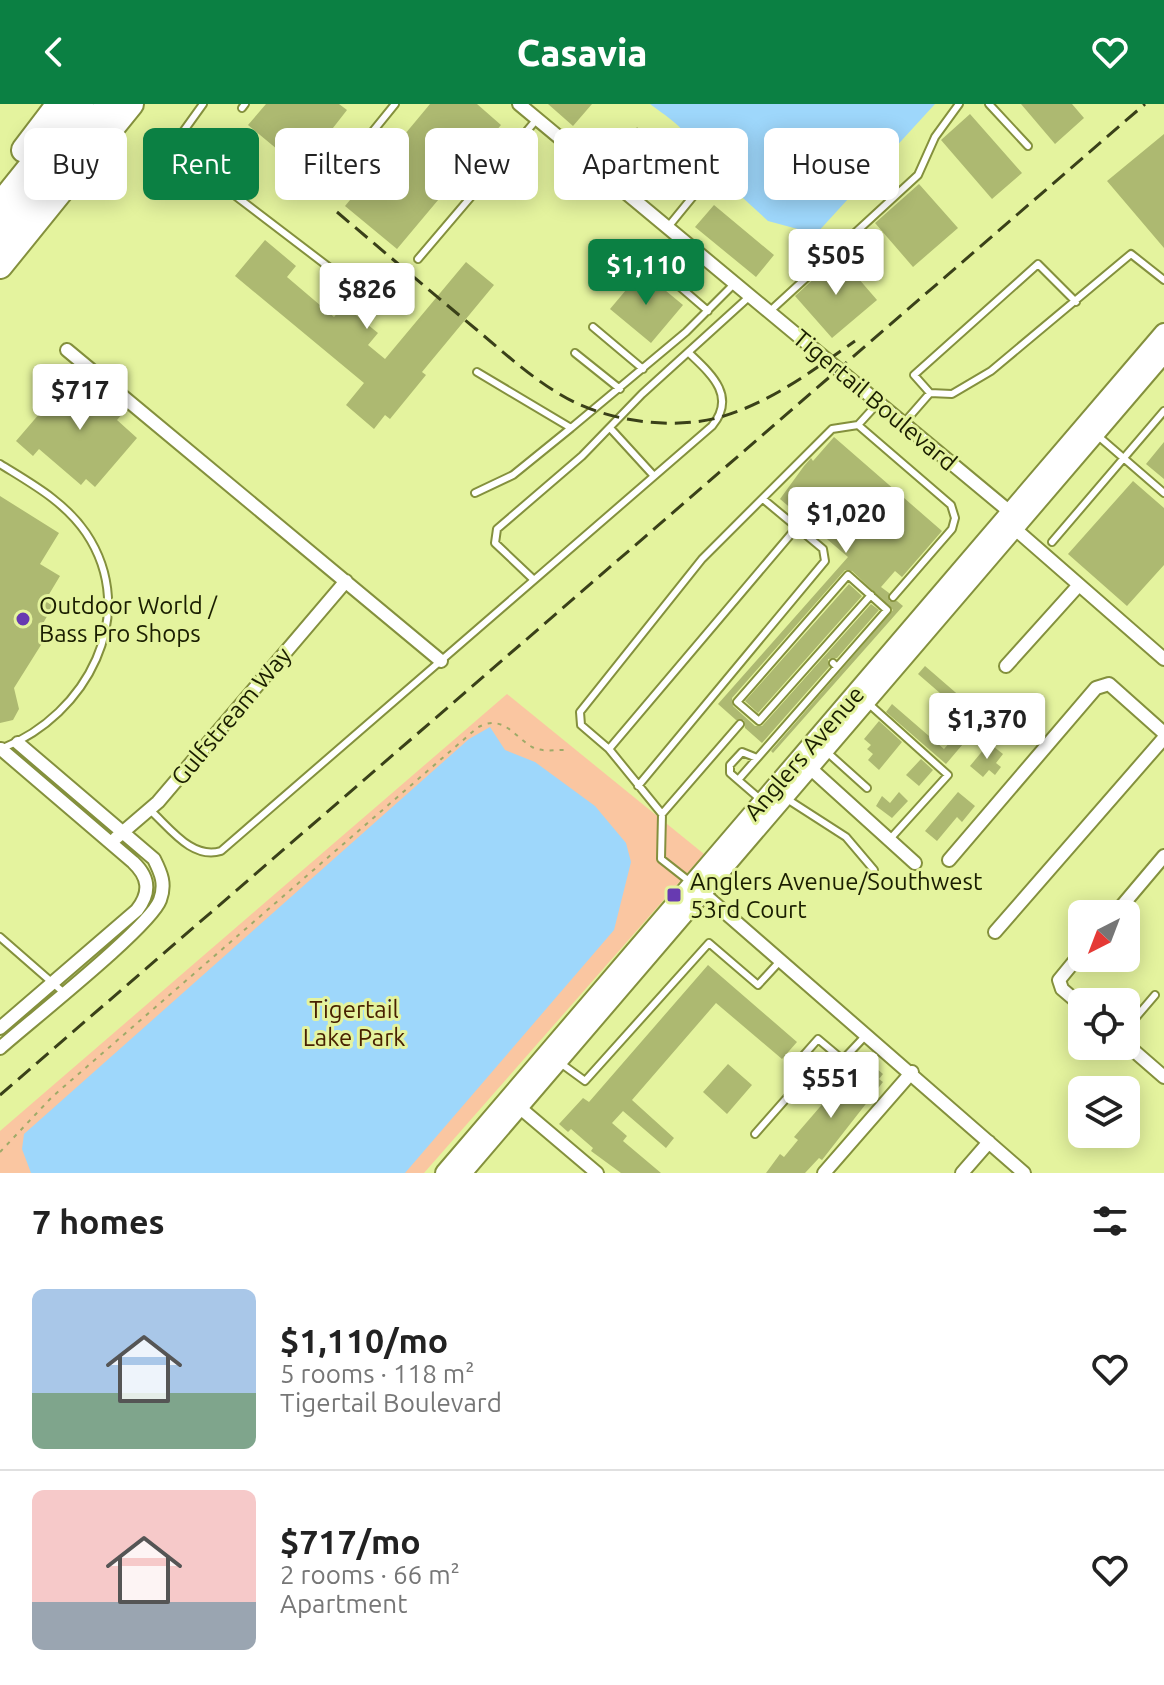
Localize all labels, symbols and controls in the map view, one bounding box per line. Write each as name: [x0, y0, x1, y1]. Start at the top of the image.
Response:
icon: back: [32, 30, 76, 74]
icon: heart: [1088, 30, 1132, 74]
text: Casavia: [517, 32, 647, 73]
chip: Buy: [24, 128, 127, 200]
chip: Rent: [143, 128, 259, 200]
chip: Filters: [275, 128, 409, 200]
chip: New: [425, 128, 538, 200]
chip: Apartment: [554, 128, 748, 200]
chip: House: [764, 128, 899, 200]
pin: $505: [789, 229, 883, 297]
pin: $1,110: [581, 239, 711, 307]
text: $505: [807, 240, 865, 269]
text: $1,110: [606, 250, 686, 279]
pin: $826: [320, 263, 414, 331]
text: $826: [338, 274, 396, 303]
street label: Tigertail Boulevard: [788, 324, 962, 476]
pin: $717: [33, 364, 127, 432]
text: $717: [51, 375, 109, 404]
pin: $1,020: [781, 487, 911, 555]
text: $1,020: [806, 498, 886, 527]
place label: Outdoor World / Bass Pro Shops: [39, 592, 218, 647]
marker: Outdoor World / Bass Pro Shops: [14, 610, 32, 628]
street label: Gulfstream Way: [166, 641, 297, 790]
street label: Anglers Avenue: [739, 681, 869, 825]
pin: $1,370: [922, 693, 1052, 761]
text: $1,370: [947, 704, 1027, 733]
place label: Anglers Avenue/Southwest 53rd Court: [690, 868, 983, 923]
marker: Anglers Avenue/Southwest 53rd Court: [665, 886, 683, 904]
north arrow: [1068, 900, 1140, 972]
map controls: [1068, 900, 1140, 1148]
button: locate: [1068, 988, 1140, 1060]
park label: Tigertail Lake Park: [303, 996, 405, 1051]
pin: $551: [784, 1052, 878, 1120]
text: $551: [802, 1063, 860, 1092]
button: layers: [1068, 1076, 1140, 1148]
icon: filters: [1088, 1199, 1132, 1243]
text: 7 homes: [32, 1202, 165, 1240]
icon: home: [96, 1321, 192, 1417]
text: $1,110/mo: [280, 1321, 448, 1359]
icon: heart: [1088, 1347, 1132, 1391]
text: 5 rooms · 118 m²: [280, 1359, 475, 1388]
text: Tigertail Boulevard: [280, 1388, 502, 1417]
icon: home: [96, 1522, 192, 1618]
text: $717/mo: [280, 1522, 421, 1560]
icon: heart: [1088, 1548, 1132, 1592]
text: 2 rooms · 66 m²: [280, 1560, 460, 1589]
text: Apartment: [280, 1589, 407, 1618]

